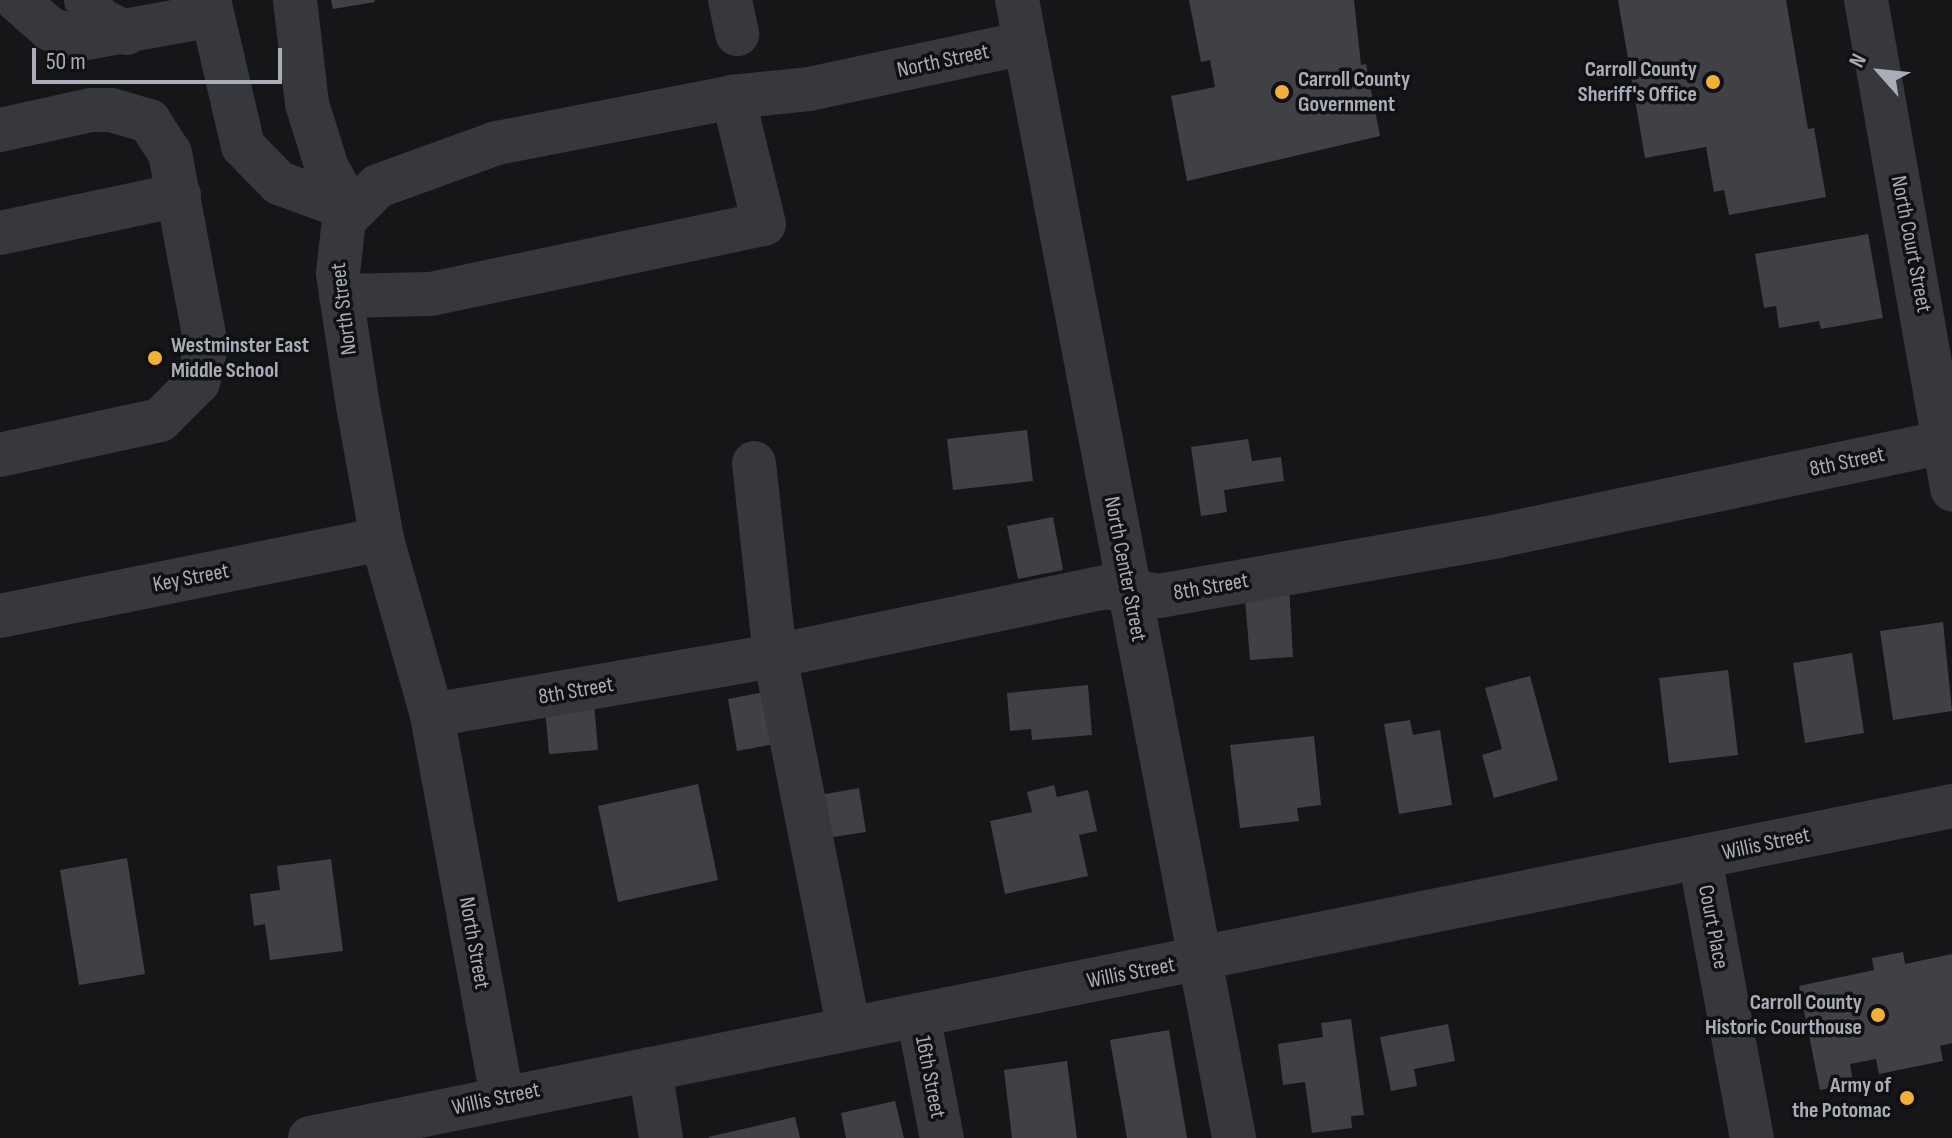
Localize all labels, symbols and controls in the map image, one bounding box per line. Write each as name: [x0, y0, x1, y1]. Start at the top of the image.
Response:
scale bar: [36, 32, 286, 82]
north arrow: [1840, 32, 1920, 112]
street label: North Street: [895, 38, 991, 84]
text: 50 m: [46, 47, 86, 76]
text: N: [1843, 50, 1873, 72]
place label: Carroll County Sheriff's Office: [1578, 56, 1697, 108]
place label: Carroll County Government: [1298, 66, 1410, 118]
marker: Carroll County Sheriff's Office: [1704, 73, 1722, 91]
marker: Carroll County Government: [1273, 83, 1291, 101]
street label: North Court Street: [1885, 173, 1937, 315]
street label: North Street: [325, 261, 363, 357]
place label: Westminster East Middle School: [171, 332, 309, 384]
marker: Westminster East Middle School: [146, 349, 164, 367]
street label: 8th Street: [1807, 441, 1887, 483]
street label: North Center Street: [1098, 494, 1152, 644]
street label: Key Street: [151, 558, 231, 598]
street label: 8th Street: [1171, 567, 1251, 607]
street label: 8th Street: [536, 671, 616, 711]
street label: Willis Street: [1720, 822, 1812, 866]
street label: Court Place: [1692, 883, 1734, 971]
street label: North Street: [453, 895, 495, 991]
street label: Willis Street: [1085, 952, 1177, 994]
place label: Carroll County Historic Courthouse: [1705, 989, 1862, 1040]
marker: Carroll County Historic Courthouse: [1869, 1006, 1887, 1024]
street label: 16th Street: [909, 1034, 951, 1120]
place label: Army of the Potomac: [1792, 1072, 1891, 1124]
street label: Willis Street: [450, 1077, 542, 1121]
marker: Army of the Potomac: [1898, 1089, 1916, 1107]

